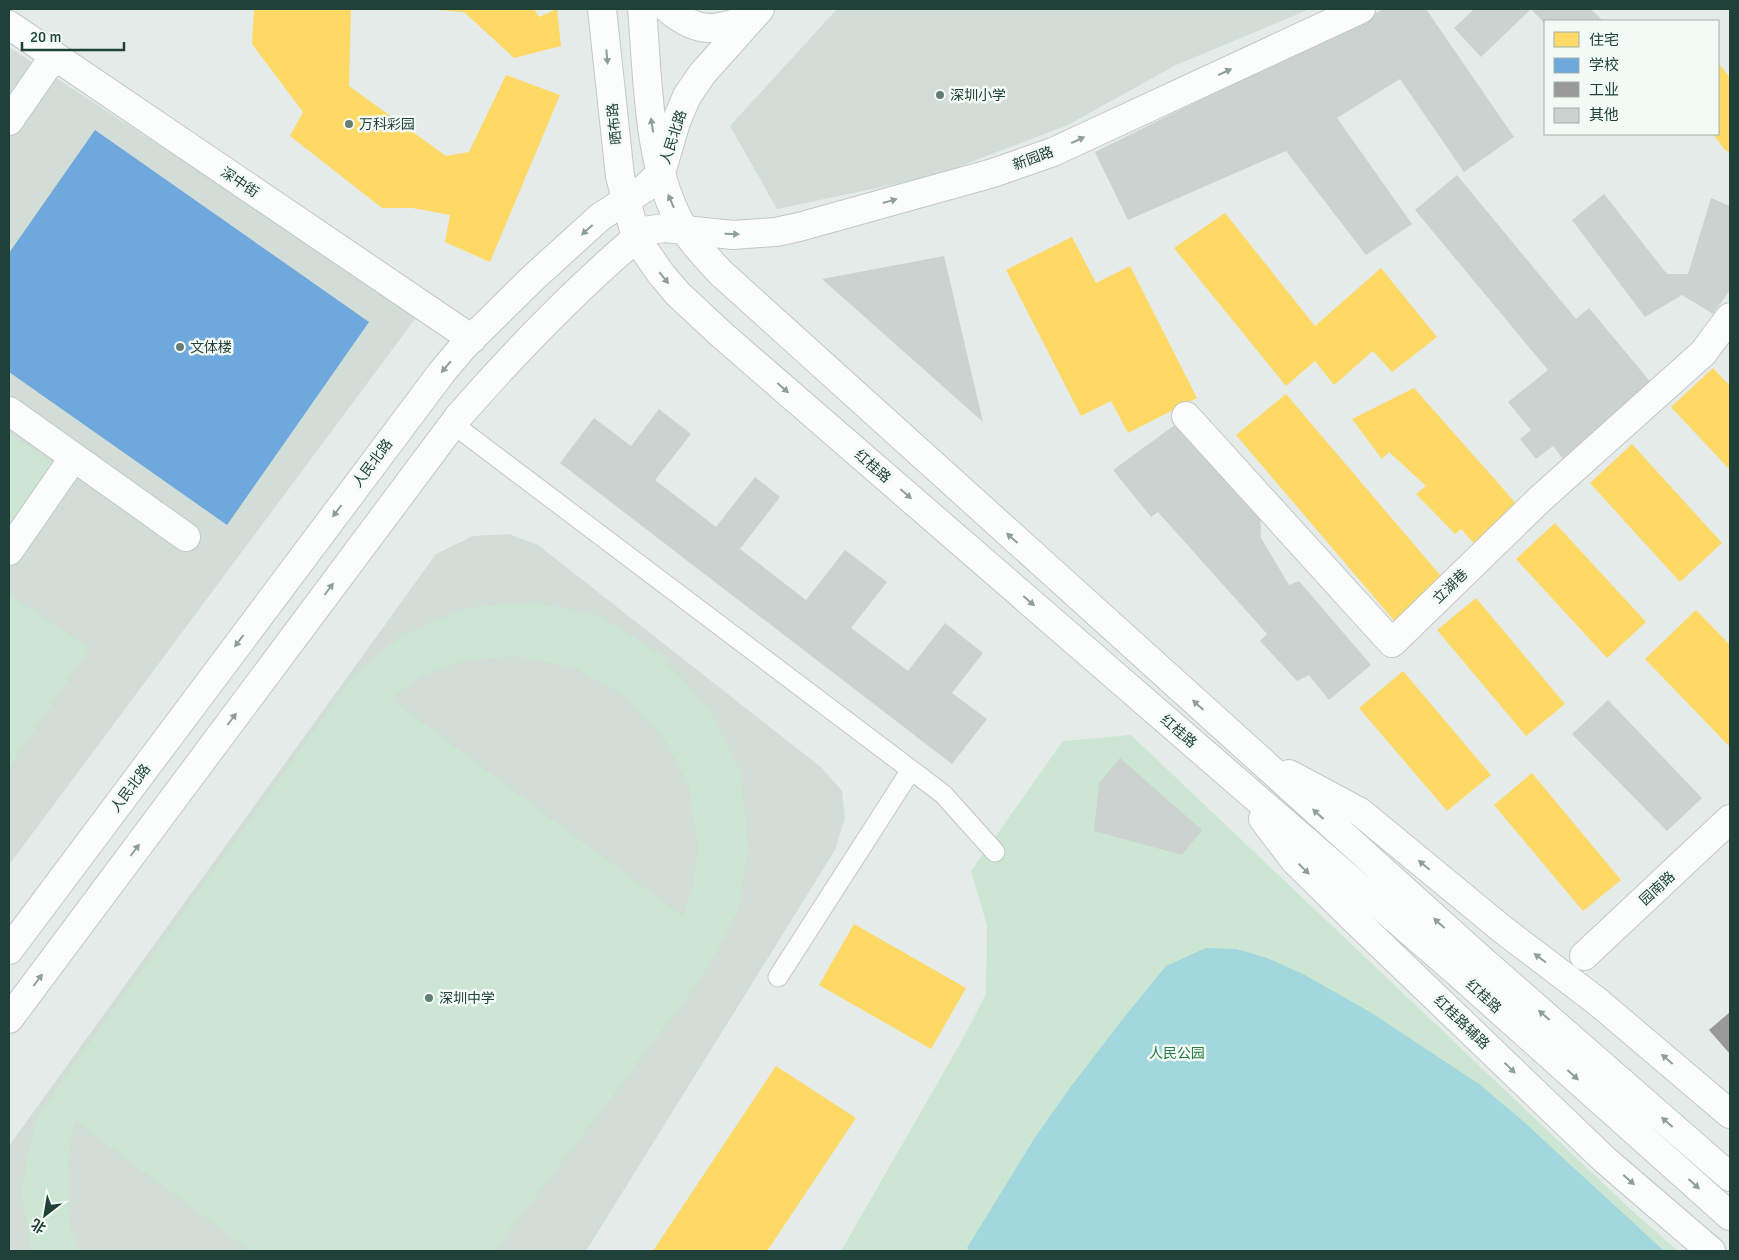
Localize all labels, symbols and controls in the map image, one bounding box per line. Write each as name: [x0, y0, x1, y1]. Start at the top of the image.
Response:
scale bar: [22, 20, 125, 52]
legend: [1544, 20, 1719, 135]
text: 20 m: [30, 28, 61, 46]
text: 住宅: [1589, 31, 1619, 49]
one-way arrow: [603, 50, 611, 66]
text: 学校: [1589, 56, 1619, 74]
one-way arrow: [1218, 68, 1232, 76]
text: 工业: [1589, 81, 1619, 99]
place label: 深圳小学: [950, 87, 1006, 104]
marker: 深圳小学: [934, 89, 946, 101]
street label: 晒布路: [604, 102, 625, 146]
text: 其他: [1589, 106, 1619, 124]
street label: 人民北路: [657, 108, 690, 166]
place label: 万科彩园: [359, 116, 415, 133]
one-way arrow: [648, 116, 656, 132]
marker: 万科彩园: [343, 118, 355, 130]
one-way arrow: [1071, 136, 1085, 144]
street label: 新园路: [1011, 143, 1056, 174]
street label: 深中街: [218, 164, 262, 201]
one-way arrow: [666, 194, 674, 208]
one-way arrow: [883, 197, 898, 205]
one-way arrow: [580, 224, 593, 235]
one-way arrow: [724, 230, 740, 238]
one-way arrow: [659, 271, 670, 284]
place label: 文体楼: [190, 339, 232, 356]
marker: 文体楼: [174, 341, 186, 353]
one-way arrow: [440, 361, 451, 374]
one-way arrow: [777, 382, 789, 394]
street label: 人民北路: [349, 436, 396, 491]
street label: 红桂路: [851, 446, 894, 487]
one-way arrow: [899, 489, 912, 500]
one-way arrow: [332, 504, 342, 518]
one-way arrow: [1006, 532, 1019, 543]
street label: 立湖巷: [1429, 566, 1471, 607]
one-way arrow: [324, 583, 335, 596]
one-way arrow: [1022, 595, 1034, 607]
one-way arrow: [234, 634, 245, 647]
one-way arrow: [1191, 700, 1204, 711]
street label: 红桂路: [1157, 711, 1200, 752]
one-way arrow: [227, 712, 237, 726]
street label: 人民北路: [107, 761, 154, 816]
one-way arrow: [1313, 808, 1325, 820]
one-way arrow: [130, 843, 140, 857]
one-way arrow: [1417, 859, 1430, 870]
one-way arrow: [1297, 863, 1309, 875]
street label: 园南路: [1636, 868, 1678, 909]
one-way arrow: [1434, 917, 1446, 929]
one-way arrow: [1533, 953, 1547, 963]
one-way arrow: [33, 973, 43, 987]
street label: 红桂路: [1462, 976, 1505, 1017]
place label: 深圳中学: [439, 990, 495, 1007]
marker: 深圳中学: [423, 992, 435, 1004]
street label: 红桂路辅路: [1431, 992, 1493, 1053]
one-way arrow: [1539, 1009, 1551, 1021]
park label: 人民公园: [1149, 1045, 1205, 1062]
one-way arrow: [1660, 1054, 1673, 1065]
one-way arrow: [1504, 1062, 1516, 1074]
one-way arrow: [1566, 1070, 1579, 1081]
one-way arrow: [1661, 1116, 1674, 1127]
one-way arrow: [1622, 1174, 1634, 1186]
one-way arrow: [1687, 1178, 1700, 1189]
north arrow: [20, 1190, 70, 1240]
text: 北: [28, 1215, 49, 1237]

